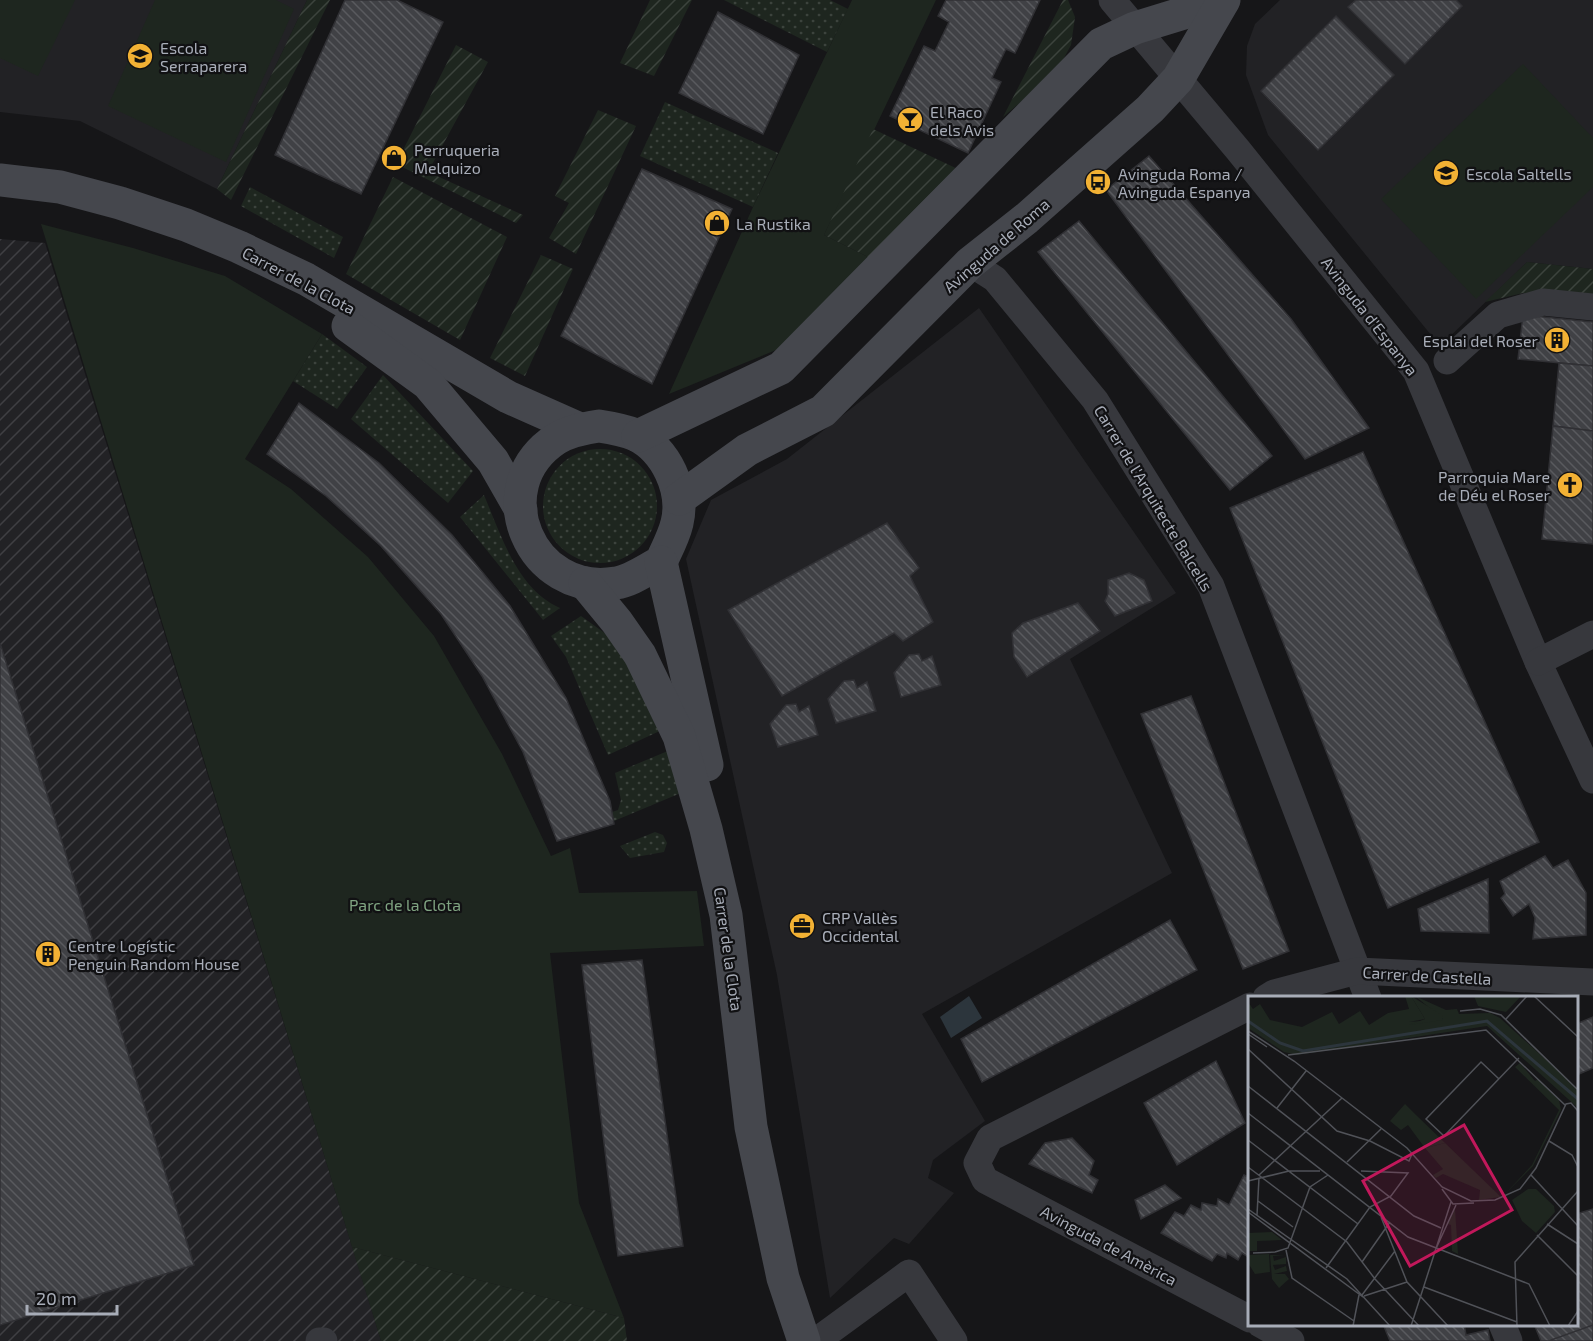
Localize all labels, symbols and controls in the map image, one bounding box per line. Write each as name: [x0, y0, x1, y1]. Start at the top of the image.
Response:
place label: Escola Serraparera: [160, 38, 247, 75]
school or university icon: Escola Serraparera: [125, 41, 155, 71]
place label: El Raco dels Avis: [930, 102, 994, 139]
bar icon: El Raco dels Avis: [895, 105, 925, 135]
place label: Perruqueria Melquizo: [414, 140, 500, 177]
shop icon: Perruqueria Melquizo: [379, 143, 409, 173]
school or university icon: Escola Saltells: [1431, 158, 1461, 188]
place label: Avinguda Roma / Avinguda Espanya: [1118, 164, 1251, 201]
place label: Escola Saltells: [1466, 164, 1572, 183]
bus stop icon: Avinguda Roma / Avinguda Espanya: [1083, 167, 1113, 197]
street label: Avinguda de Roma: [939, 194, 1053, 296]
shop icon: La Rustika: [702, 208, 732, 238]
place label: La Rustika: [736, 214, 811, 233]
street label: Carrer de la Clota: [239, 242, 359, 318]
street label: Avinguda d'Espanya: [1318, 253, 1422, 379]
building icon: Esplai del Roser: [1542, 325, 1572, 355]
place label: Esplai del Roser: [1423, 331, 1539, 350]
street label: Carrer de l'Arquitecte Balcells: [1091, 401, 1217, 595]
place label: Parroquia Mare de Déu el Roser: [1438, 467, 1551, 504]
church icon: Parroquia Mare de Déu el Roser: [1555, 470, 1585, 500]
street label: Carrer de la Clota: [711, 886, 747, 1012]
park label: Parc de la Clota: [349, 895, 461, 914]
place label: CRP Vallès Occidental: [822, 908, 899, 945]
office icon: CRP Vallès Occidental: [787, 911, 817, 941]
place label: Centre Logístic Penguin Random House: [68, 936, 240, 973]
building icon: Centre Logístic Penguin Random House: [33, 939, 63, 969]
street label: Carrer de Castella: [1362, 962, 1492, 988]
inset map: [1248, 996, 1578, 1326]
street label: Avinguda de Amèrica: [1038, 1201, 1180, 1289]
scale bar: [27, 1278, 117, 1316]
text: 20 m: [36, 1287, 77, 1309]

